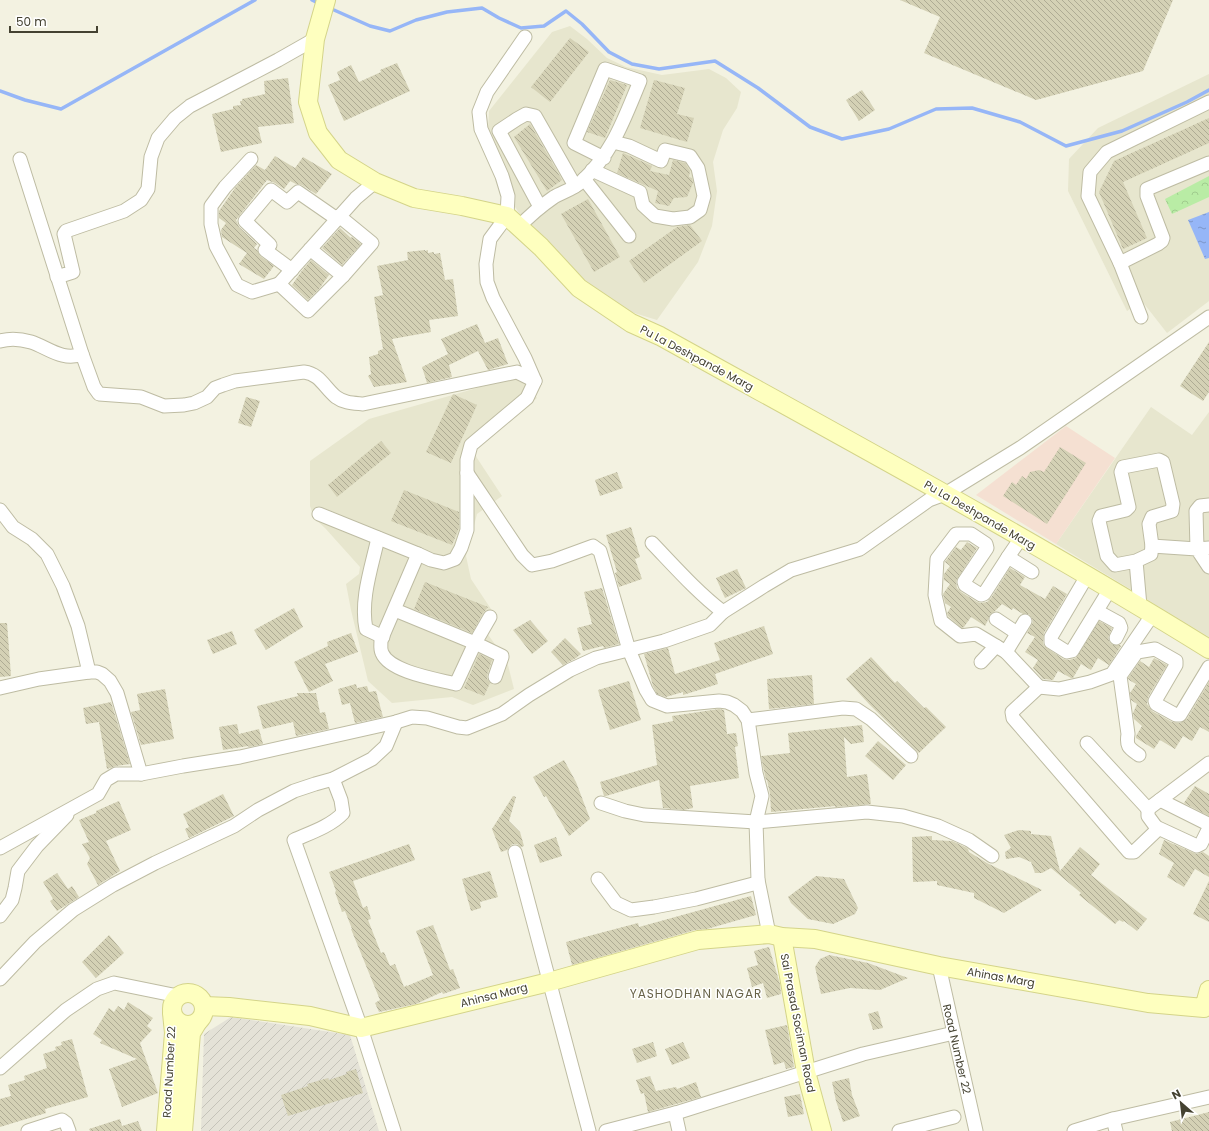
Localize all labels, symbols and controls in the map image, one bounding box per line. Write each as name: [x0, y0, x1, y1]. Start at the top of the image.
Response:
scale bar: [10, 8, 97, 34]
text: 50 m: [16, 13, 47, 30]
street label: Pu La Deshpande Marg: [637, 321, 757, 395]
street label: Pu La Deshpande Marg: [921, 476, 1039, 554]
street label: Sai Prasad Sociman Road: [777, 952, 819, 1094]
street label: Ahinas Marg: [966, 963, 1036, 991]
street label: Ahinsa Marg: [459, 979, 529, 1011]
district label: YASHODHAN NAGAR: [630, 985, 762, 1002]
street label: Road Number 22: [939, 1003, 975, 1095]
street label: Road Number 22: [159, 1026, 179, 1118]
north arrow: [1161, 1083, 1201, 1123]
text: N: [1169, 1085, 1184, 1103]

